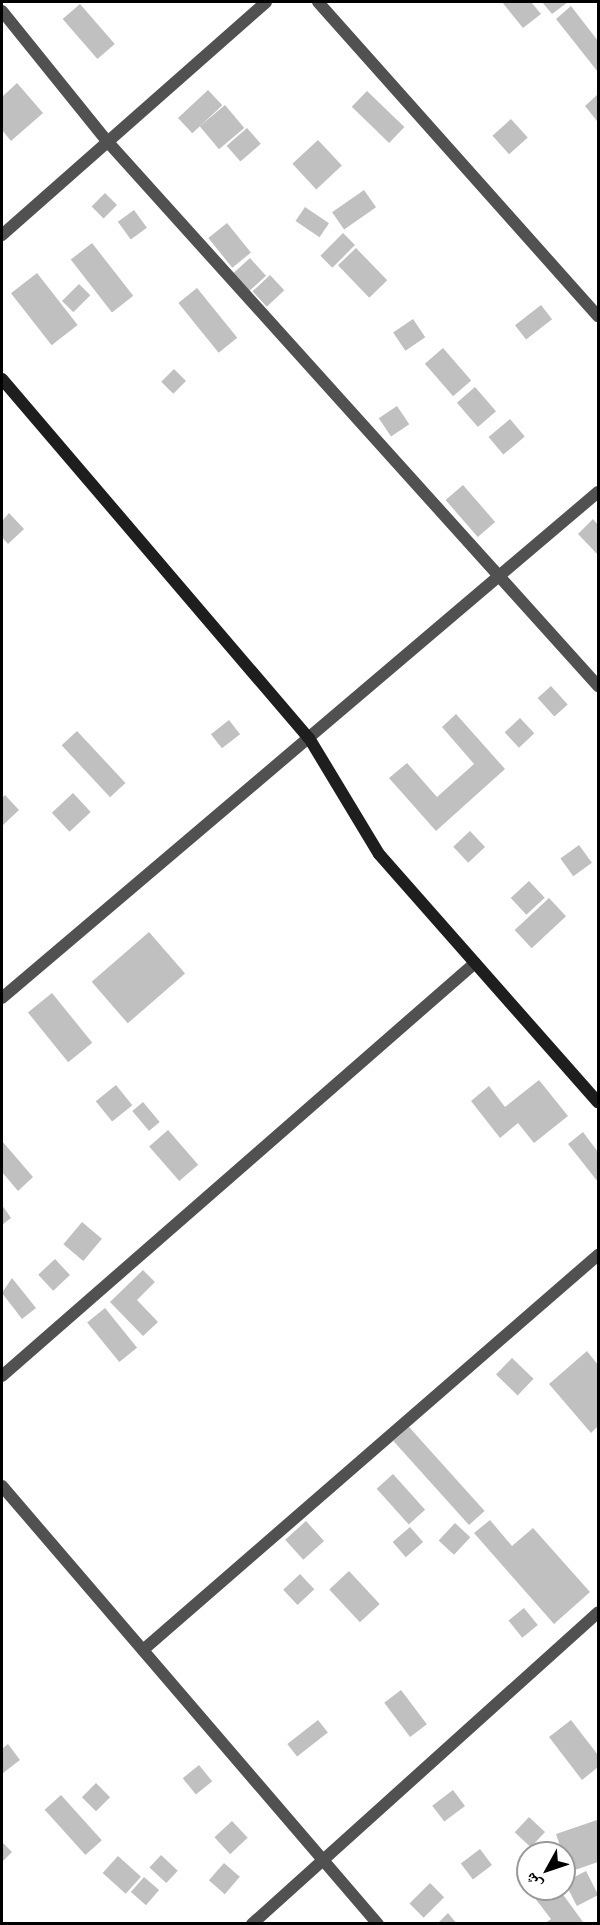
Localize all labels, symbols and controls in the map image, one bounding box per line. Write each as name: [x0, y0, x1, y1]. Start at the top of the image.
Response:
north arrow: [516, 1841, 576, 1901]
text: ش: [520, 1868, 547, 1895]

